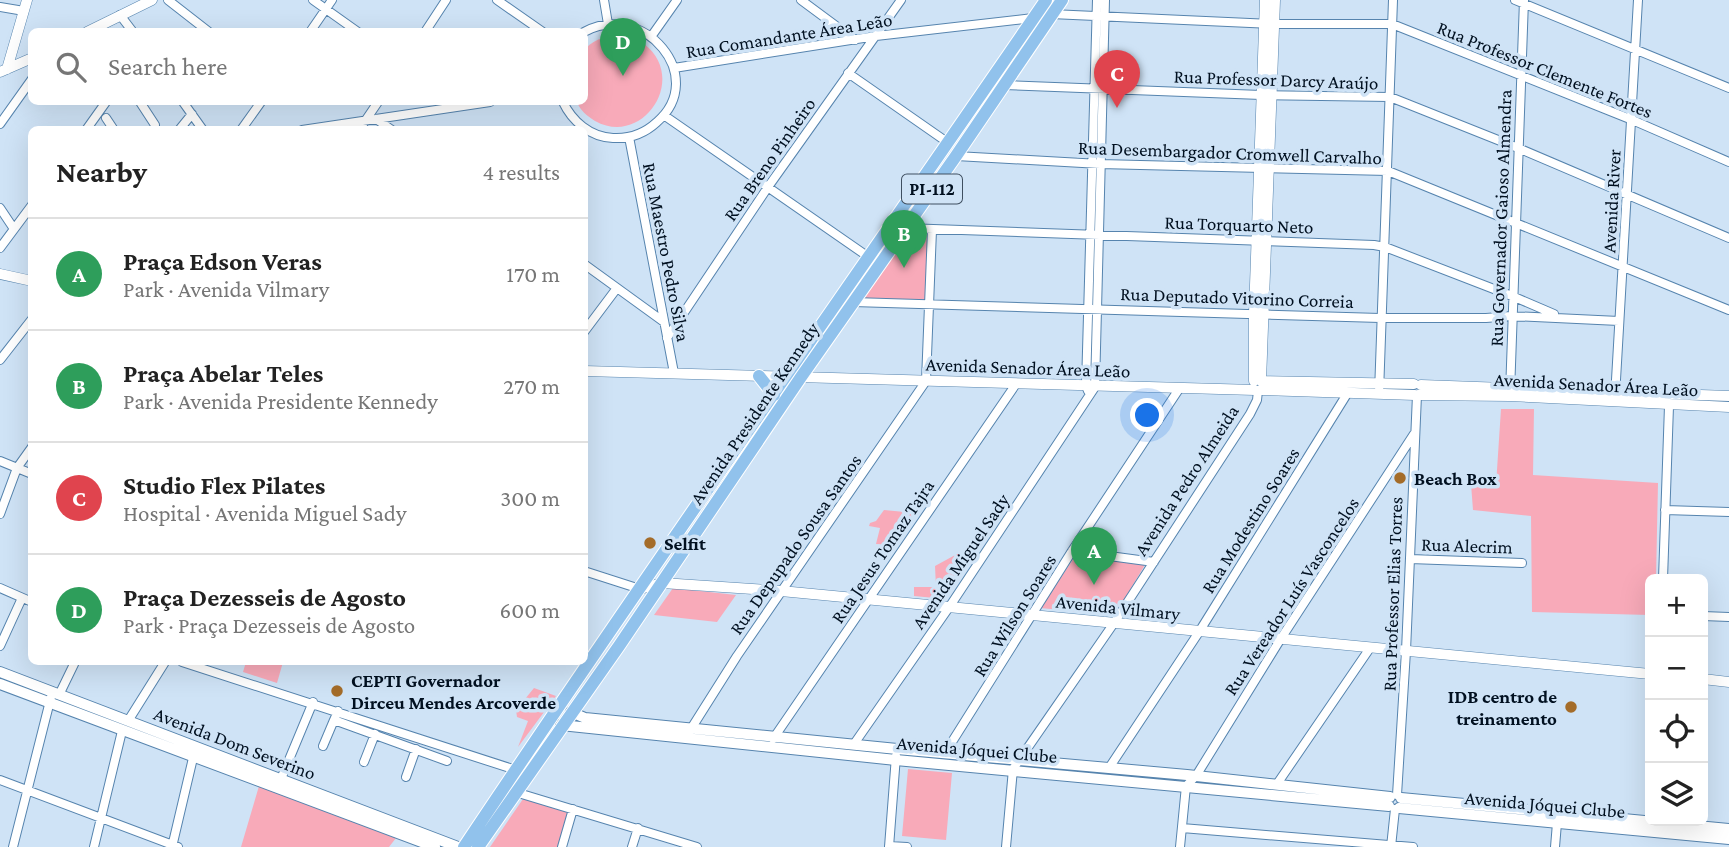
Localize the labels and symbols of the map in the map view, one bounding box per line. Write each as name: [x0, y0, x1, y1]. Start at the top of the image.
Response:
street label: Rua Comandante Área Leão: [684, 9, 894, 62]
street label: Rua Professor Clemente Fortes: [1434, 17, 1655, 122]
pin: D: [600, 18, 646, 76]
pin: C: [1094, 50, 1140, 108]
street label: Rua Professor Darcy Araújo: [1173, 65, 1379, 95]
street label: Rua Governador Gaioso Almendra: [1486, 89, 1515, 347]
street label: Rua Breno Pinheiro: [719, 94, 820, 225]
street label: Rua Desembargador Cromwell Carvalho: [1078, 137, 1382, 168]
street label: Avenida River: [1598, 148, 1625, 254]
street label: Rua Maestro Pedro Silva: [639, 161, 694, 344]
road number: PI-112: [902, 174, 962, 204]
pin: B: [881, 210, 927, 268]
street label: Rua Torquarto Neto: [1164, 211, 1314, 238]
street label: Rua Deputado Vitorino Correia: [1120, 283, 1354, 312]
street label: Avenida Presidente Kennedy: [686, 318, 823, 508]
street label: Avenida Senador Área Leão: [925, 353, 1131, 382]
street label: Avenida Senador Área Leão: [1493, 369, 1699, 400]
your location: [1130, 398, 1164, 432]
street label: Avenida Pedro Almeida: [1130, 401, 1243, 559]
street label: Rua Modestino Soares: [1197, 444, 1304, 597]
street label: Rua Depupado Sousa Santos: [725, 450, 866, 638]
place label: Beach Box: [1414, 468, 1497, 489]
marker: Beach Box: [1392, 470, 1408, 486]
street label: Rua Jesus Tomaz Tajra: [827, 476, 939, 627]
street label: Avenida Miguel Sady: [907, 490, 1013, 633]
street label: Rua Vereador Luís Vasconcelos: [1220, 493, 1363, 699]
street label: Rua Professor Elias Torres: [1379, 496, 1406, 692]
pin: A: [1071, 527, 1117, 585]
place label: Selfit: [664, 533, 706, 554]
street label: Rua Alecrim: [1421, 533, 1513, 558]
marker: Selfit: [642, 535, 658, 551]
street label: Rua Wilson Soares: [968, 550, 1060, 680]
street label: Avenida Vilmary: [1055, 591, 1181, 624]
place label: CEPTI Governador Dirceu Mendes Arcoverde: [351, 670, 556, 713]
marker: CEPTI Governador Dirceu Mendes Arcoverde: [329, 683, 345, 699]
place label: IDB centro de treinamento: [1448, 686, 1557, 729]
marker: IDB centro de treinamento: [1563, 699, 1579, 715]
street label: Avenida Dom Severino: [151, 703, 319, 784]
street label: Avenida Jóquei Clube: [896, 732, 1058, 767]
street label: Avenida Jóquei Clube: [1464, 787, 1626, 822]

